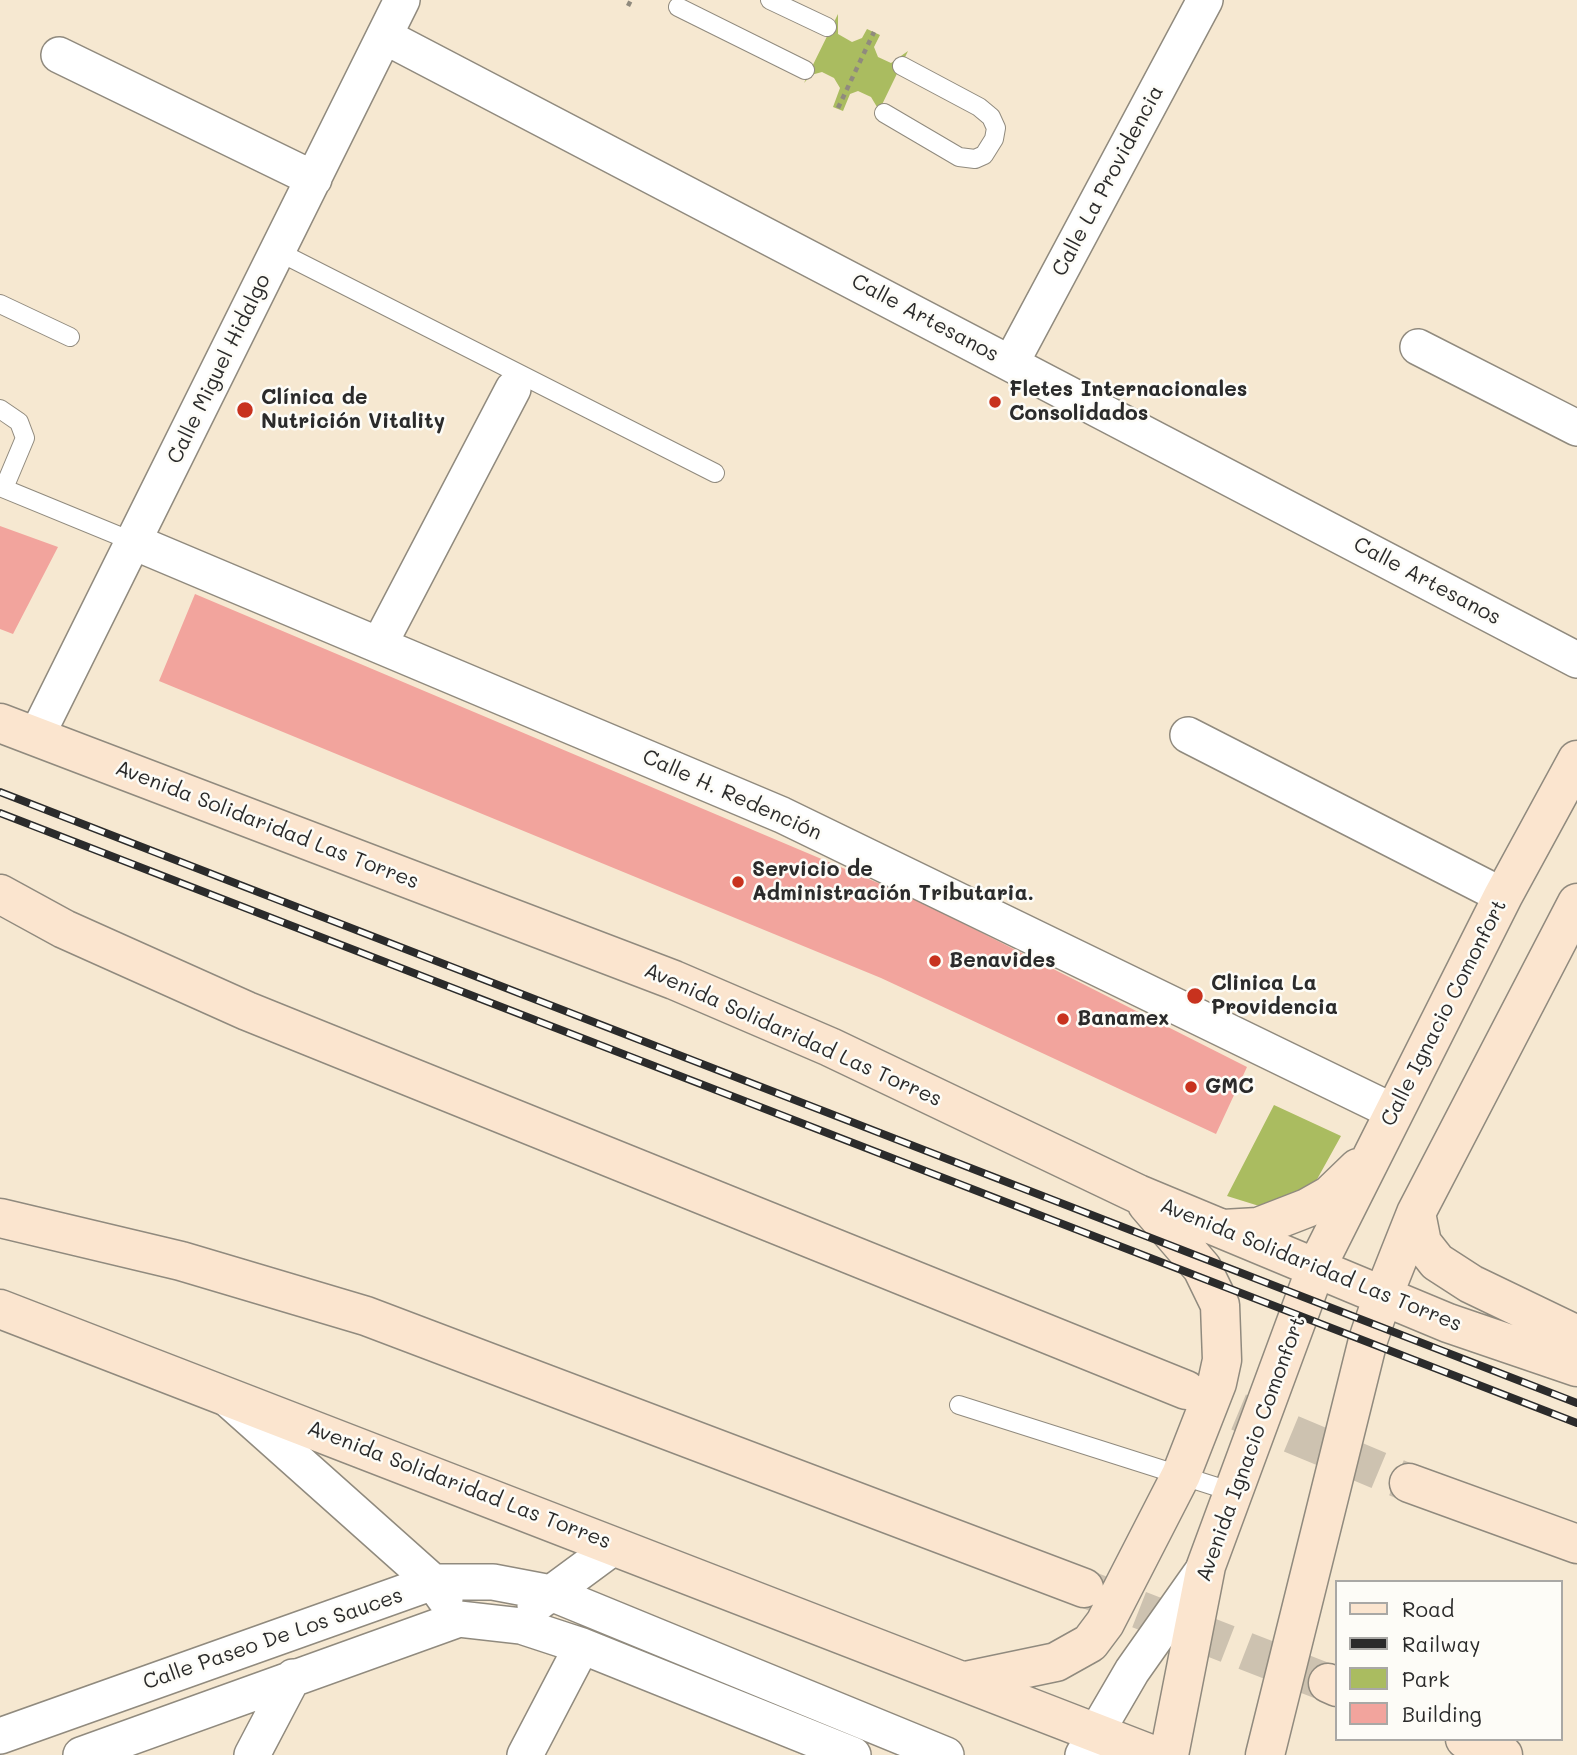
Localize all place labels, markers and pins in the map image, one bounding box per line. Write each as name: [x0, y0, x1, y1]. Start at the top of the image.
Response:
place label: Fletes Internacionales Consolidados: [1009, 377, 1247, 427]
place label: Clínica de Nutrición Vitality: [261, 385, 445, 435]
marker: Fletes Internacionales Consolidados: [987, 394, 1003, 410]
marker: Clínica de Nutrición Vitality: [235, 400, 255, 420]
place label: Servicio de Administración Tributaria.: [752, 857, 1034, 907]
marker: Servicio de Administración Tributaria.: [730, 874, 746, 890]
place label: Benavides: [949, 948, 1055, 974]
marker: Benavides: [927, 953, 943, 969]
place label: Clinica La Providencia: [1211, 971, 1338, 1021]
marker: Clinica La Providencia: [1185, 986, 1205, 1006]
place label: Banamex: [1077, 1006, 1169, 1032]
marker: Banamex: [1055, 1011, 1071, 1027]
place label: GMC: [1205, 1074, 1254, 1100]
marker: GMC: [1183, 1079, 1199, 1095]

